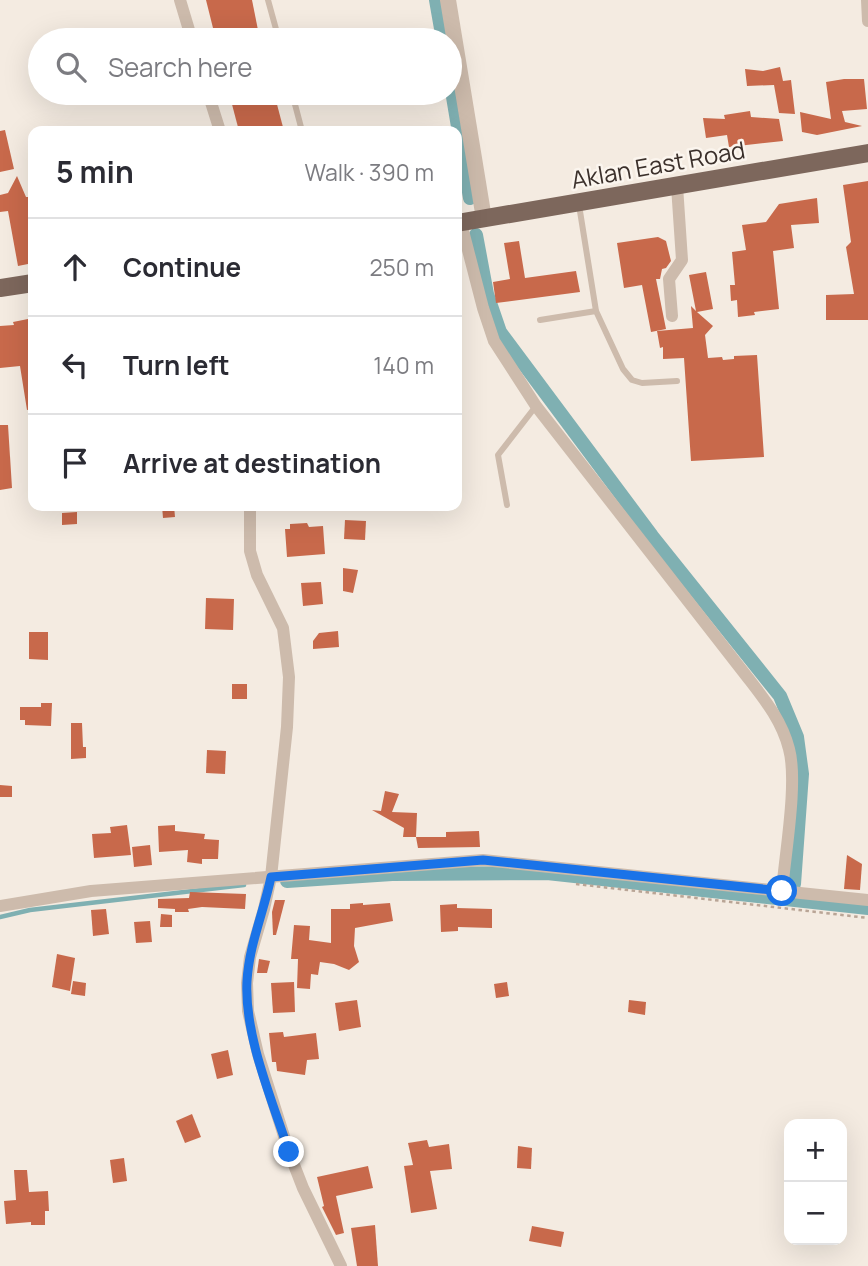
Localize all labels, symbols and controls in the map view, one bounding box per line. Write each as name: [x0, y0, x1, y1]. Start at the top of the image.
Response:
search box: [28, 28, 462, 105]
icon: search: [52, 48, 90, 86]
text: Search here: [108, 49, 253, 85]
street label: Aklan East Road: [568, 132, 748, 196]
text: 5 min: [56, 151, 134, 192]
text: Walk · 390 m: [304, 156, 434, 188]
icon: ahead: [56, 248, 94, 286]
text: Continue: [123, 249, 241, 285]
text: 250 m: [369, 251, 434, 283]
icon: left: [56, 346, 94, 384]
text: Turn left: [123, 347, 230, 383]
text: 140 m: [373, 349, 434, 381]
icon: arrive: [56, 444, 94, 482]
text: Arrive at destination: [123, 445, 381, 481]
route start: [766, 875, 797, 906]
map controls: [784, 1119, 847, 1245]
button: +: [784, 1119, 847, 1182]
route end: [273, 1136, 304, 1167]
button: −: [784, 1182, 847, 1245]

